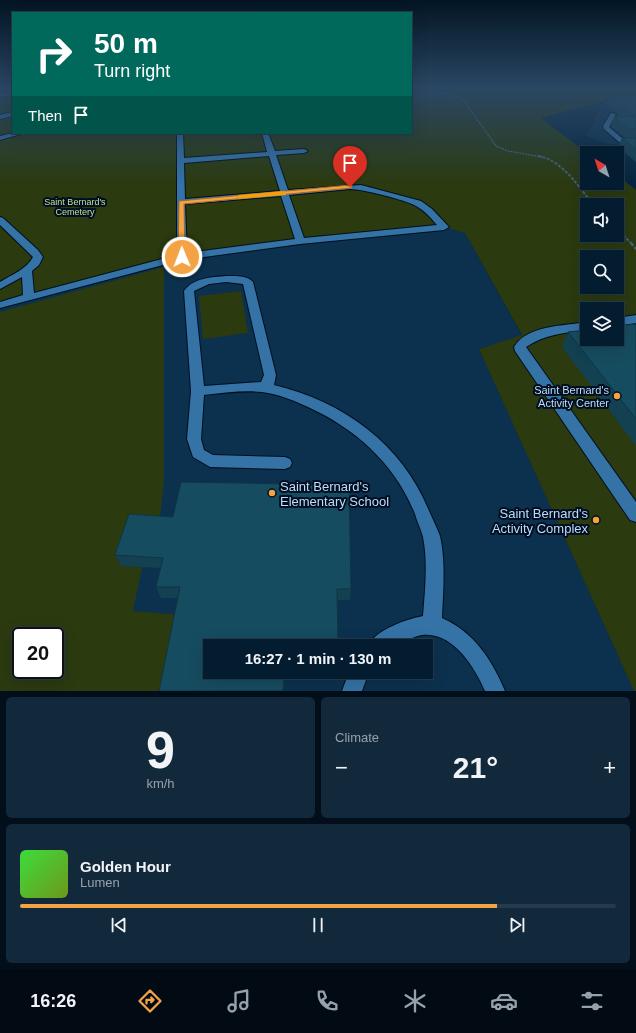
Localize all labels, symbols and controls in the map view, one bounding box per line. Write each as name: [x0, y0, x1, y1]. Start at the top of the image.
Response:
icon: right: [28, 28, 80, 80]
text: 50 m: [94, 28, 158, 59]
text: Turn right: [94, 61, 170, 81]
icon: arrive: [70, 104, 92, 126]
text: Then: [28, 107, 62, 124]
pin: [333, 146, 367, 187]
north arrow: [580, 146, 624, 190]
map controls: [580, 146, 624, 346]
icon: arrive: [339, 152, 361, 174]
park label: Saint Bernard's Cemetery: [44, 197, 106, 217]
button: sound: [580, 198, 624, 242]
position arrow: [161, 236, 203, 278]
button: search: [580, 250, 624, 294]
button: layers: [580, 302, 624, 346]
place label: Saint Bernard's Activity Center: [534, 384, 609, 409]
marker: Saint Bernard's Activity Center: [612, 391, 622, 401]
place label: Saint Bernard's Elementary School: [280, 479, 389, 509]
marker: Saint Bernard's Elementary School: [267, 488, 277, 498]
place label: Saint Bernard's Activity Complex: [492, 506, 589, 536]
marker: Saint Bernard's Activity Complex: [591, 515, 601, 525]
speed limit sign: 20: [12, 627, 64, 679]
text: 16:27 · 1 min · 130 m: [245, 650, 391, 667]
text: 9: [146, 721, 175, 779]
text: Climate: [335, 730, 379, 745]
text: 21°: [453, 751, 498, 784]
text: −: [335, 755, 348, 780]
text: +: [603, 755, 616, 780]
text: km/h: [146, 776, 175, 791]
text: Golden Hour: [80, 858, 171, 875]
text: Lumen: [80, 875, 120, 890]
icon: previous: [108, 914, 130, 936]
icon: pause: [307, 914, 329, 936]
icon: next: [506, 914, 528, 936]
icon: directions: [136, 987, 164, 1015]
icon: music: [225, 987, 253, 1015]
icon: phone: [313, 987, 341, 1015]
icon: climate: [401, 987, 429, 1015]
icon: car: [490, 987, 518, 1015]
icon: filters: [578, 987, 606, 1015]
text: 16:26: [30, 991, 76, 1011]

